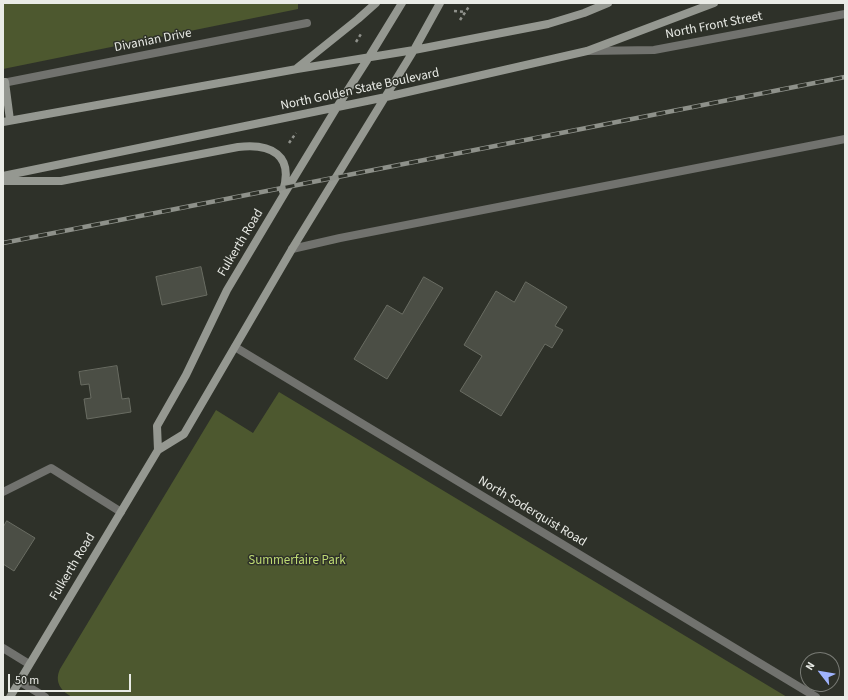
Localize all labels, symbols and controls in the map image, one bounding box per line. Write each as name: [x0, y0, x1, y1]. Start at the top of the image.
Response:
street label: North Front Street: [664, 9, 764, 43]
street label: Divanian Drive: [113, 26, 193, 56]
street label: North Golden State Boulevard: [279, 66, 441, 114]
street label: Fulkerth Road: [215, 207, 267, 279]
street label: North Soderquist Road: [475, 473, 589, 551]
street label: Fulkerth Road: [47, 531, 99, 603]
park label: Summerfaire Park: [248, 553, 346, 569]
north arrow: [800, 652, 840, 692]
text: N: [802, 659, 818, 673]
scale bar: [10, 666, 133, 692]
text: 50 m: [15, 672, 39, 689]

